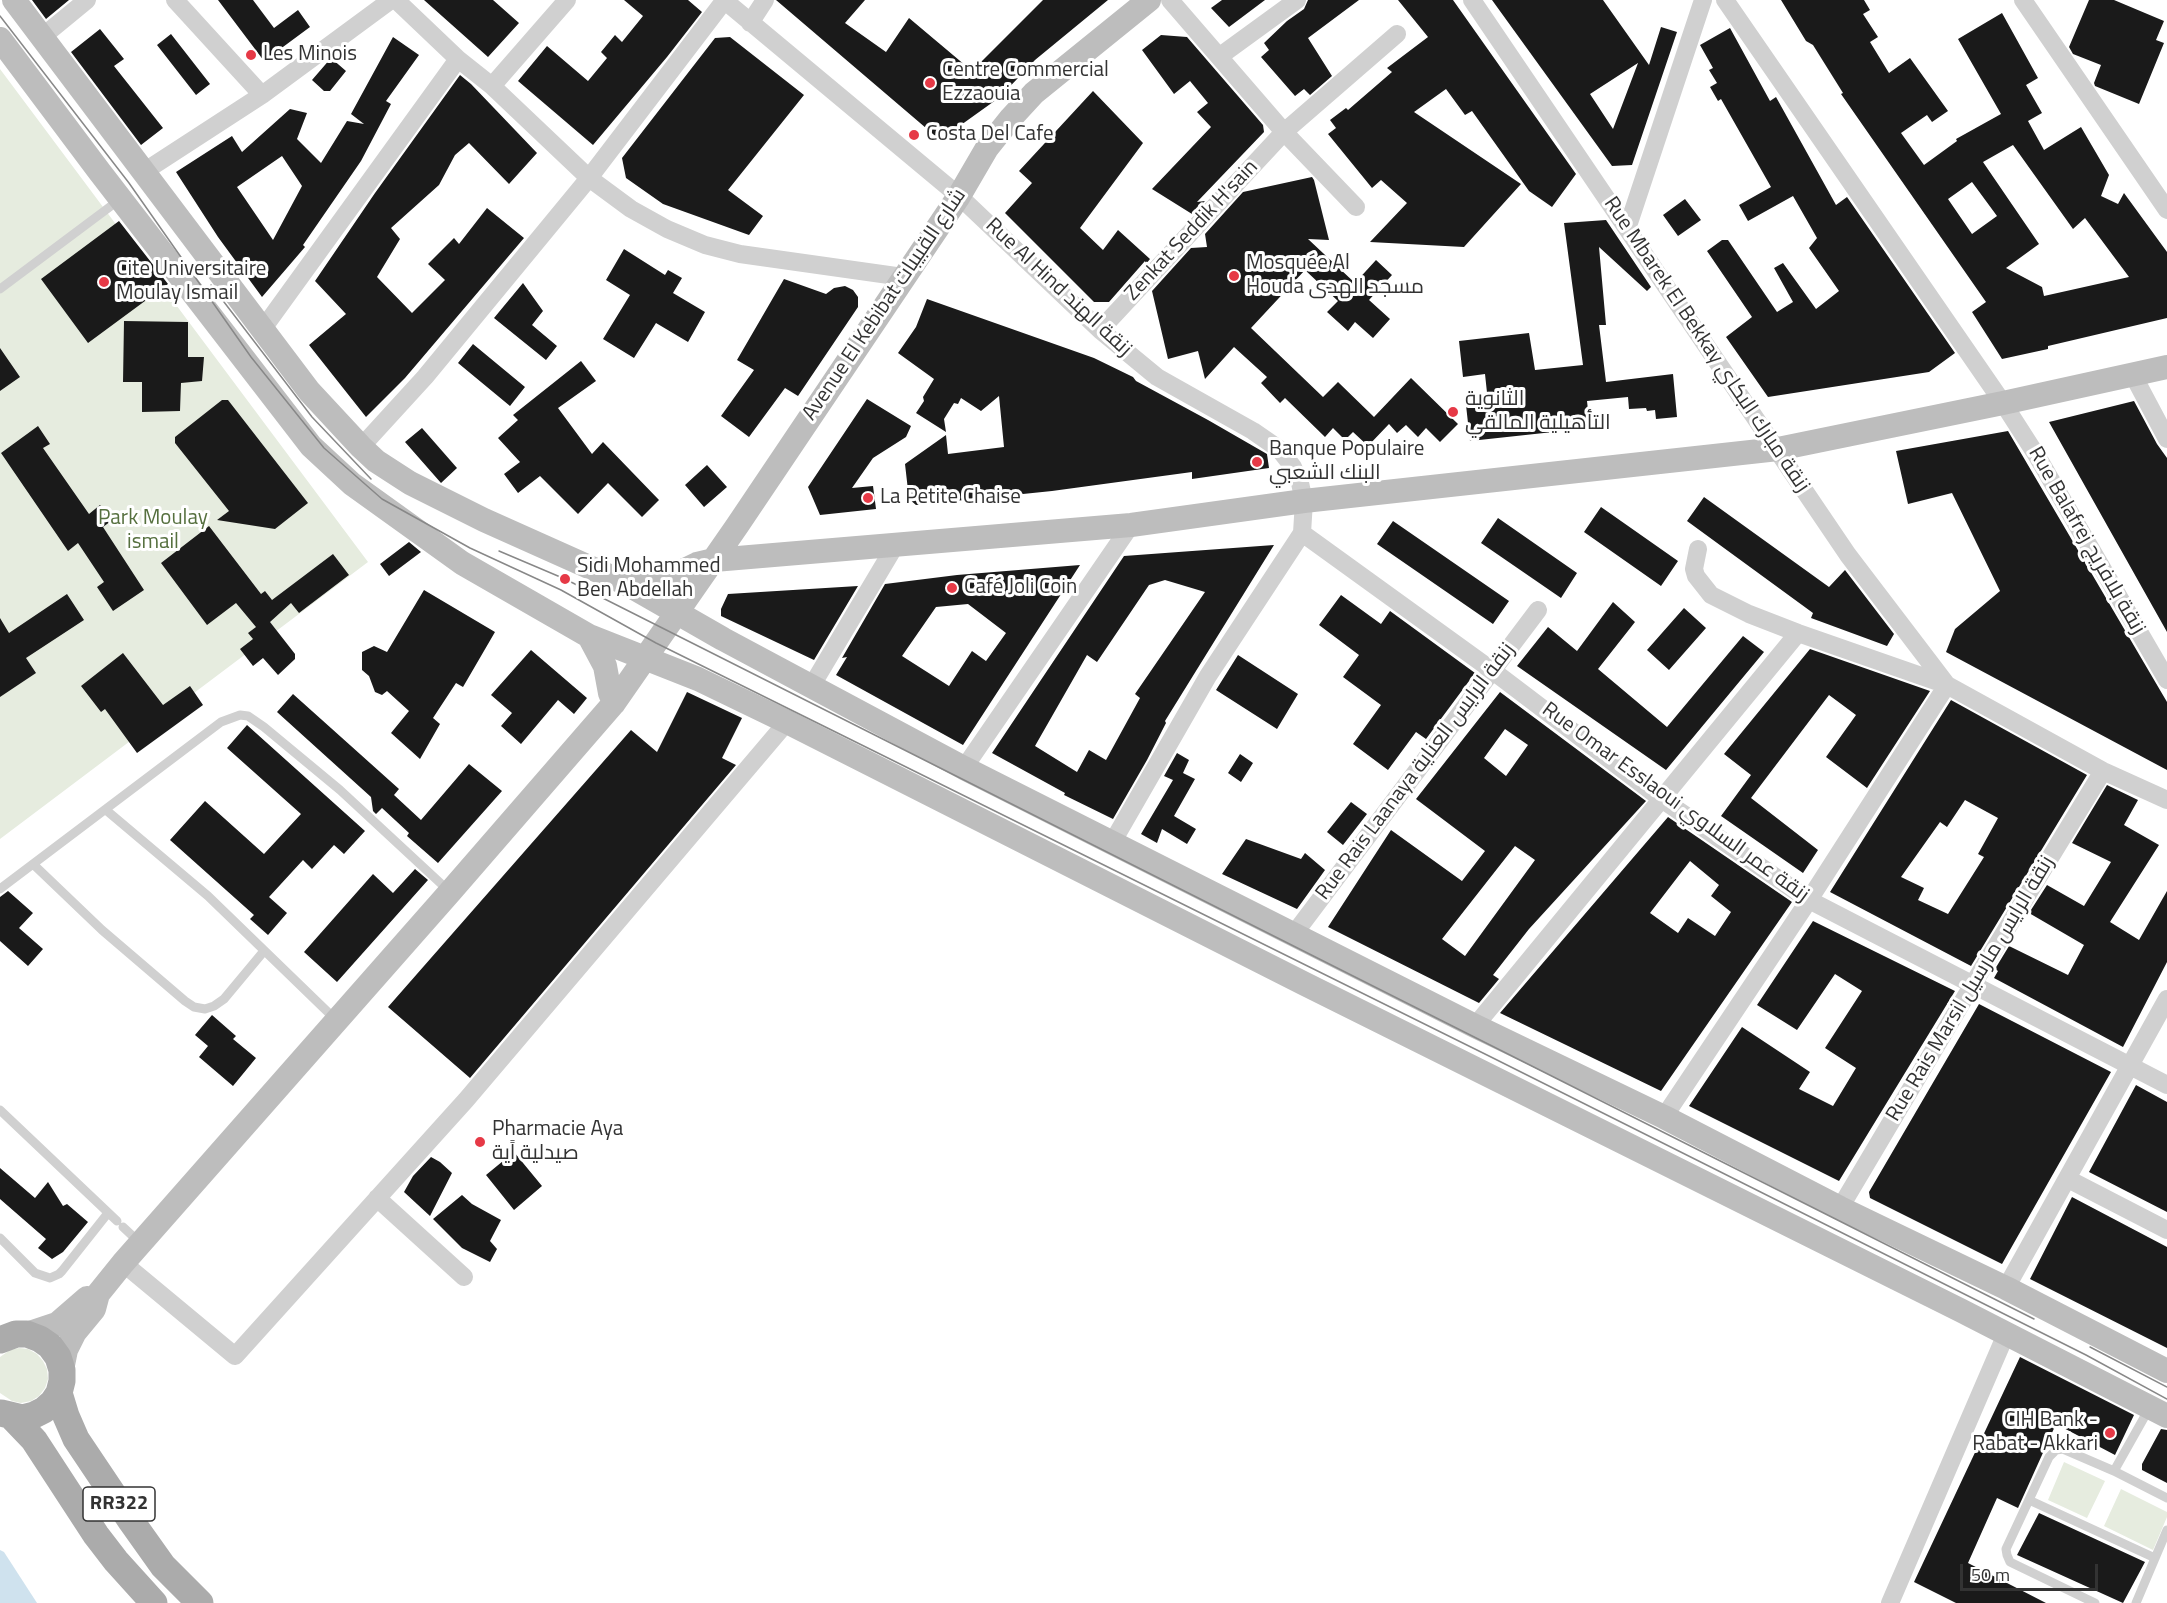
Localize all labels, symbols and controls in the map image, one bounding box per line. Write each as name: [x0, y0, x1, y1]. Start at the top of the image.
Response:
place label: Les Minois: [263, 42, 357, 68]
marker: Les Minois: [244, 48, 258, 62]
place label: Centre Commercial Ezzaouia: [942, 58, 1109, 108]
marker: Centre Commercial Ezzaouia: [923, 76, 937, 90]
place label: Costa Del Cafe: [926, 122, 1054, 148]
marker: Costa Del Cafe: [907, 128, 921, 142]
street label: Zenkat Seddik H'sain: [1120, 155, 1264, 307]
street label: Avenue El Kebibat شارع القبيبات: [798, 184, 972, 426]
street label: Rue Mbarek El Bekkay زنقة مبارك البكاي: [1597, 193, 1815, 497]
street label: Rue Al Hind زنقة الهند: [980, 214, 1136, 362]
place label: Mosquée Al Houda مسجد الهدى: [1246, 251, 1424, 301]
place label: Cite Universitaire Moulay Ismail: [116, 257, 266, 307]
marker: Mosquée Al Houda مسجد الهدى: [1227, 269, 1241, 283]
marker: Cite Universitaire Moulay Ismail: [97, 275, 111, 289]
place label: الثانوية التأهيلية المالقي: [1465, 387, 1611, 437]
marker: الثانوية التأهيلية المالقي: [1446, 405, 1460, 419]
place label: Banque Populaire البنك الشعبي: [1269, 437, 1424, 487]
street label: Rue Balafrej زنقة بلافريج: [2022, 443, 2150, 639]
marker: Banque Populaire البنك الشعبي: [1250, 455, 1264, 469]
place label: La Petite Chaise: [880, 485, 1021, 511]
marker: La Petite Chaise: [861, 491, 875, 505]
park label: Park Moulay ismail: [98, 506, 208, 556]
place label: Sidi Mohammed Ben Abdellah: [577, 554, 721, 604]
marker: Sidi Mohammed Ben Abdellah: [558, 572, 572, 586]
place label: Café Joli Coin: [964, 575, 1077, 601]
marker: Café Joli Coin: [945, 581, 959, 595]
street label: Rue Rais Laanaya زنقة الرايس العناية: [1311, 638, 1521, 906]
street label: Rue Omar Esslaoui زنقة عمر السلاوي: [1537, 698, 1813, 908]
street label: Rue Rais Marsil زنقة الرايس مارسيل: [1882, 852, 2060, 1126]
place label: Pharmacie Aya صيدلية اًية: [492, 1117, 623, 1167]
marker: Pharmacie Aya صيدلية اًية: [473, 1135, 487, 1149]
place label: CIH Bank - Rabat - Akkari: [1972, 1408, 2098, 1458]
marker: CIH Bank - Rabat - Akkari: [2103, 1426, 2117, 1440]
road number: RR322: [83, 1487, 155, 1521]
scale bar: [1963, 1552, 2101, 1590]
text: 50 m: [1971, 1561, 2010, 1588]

